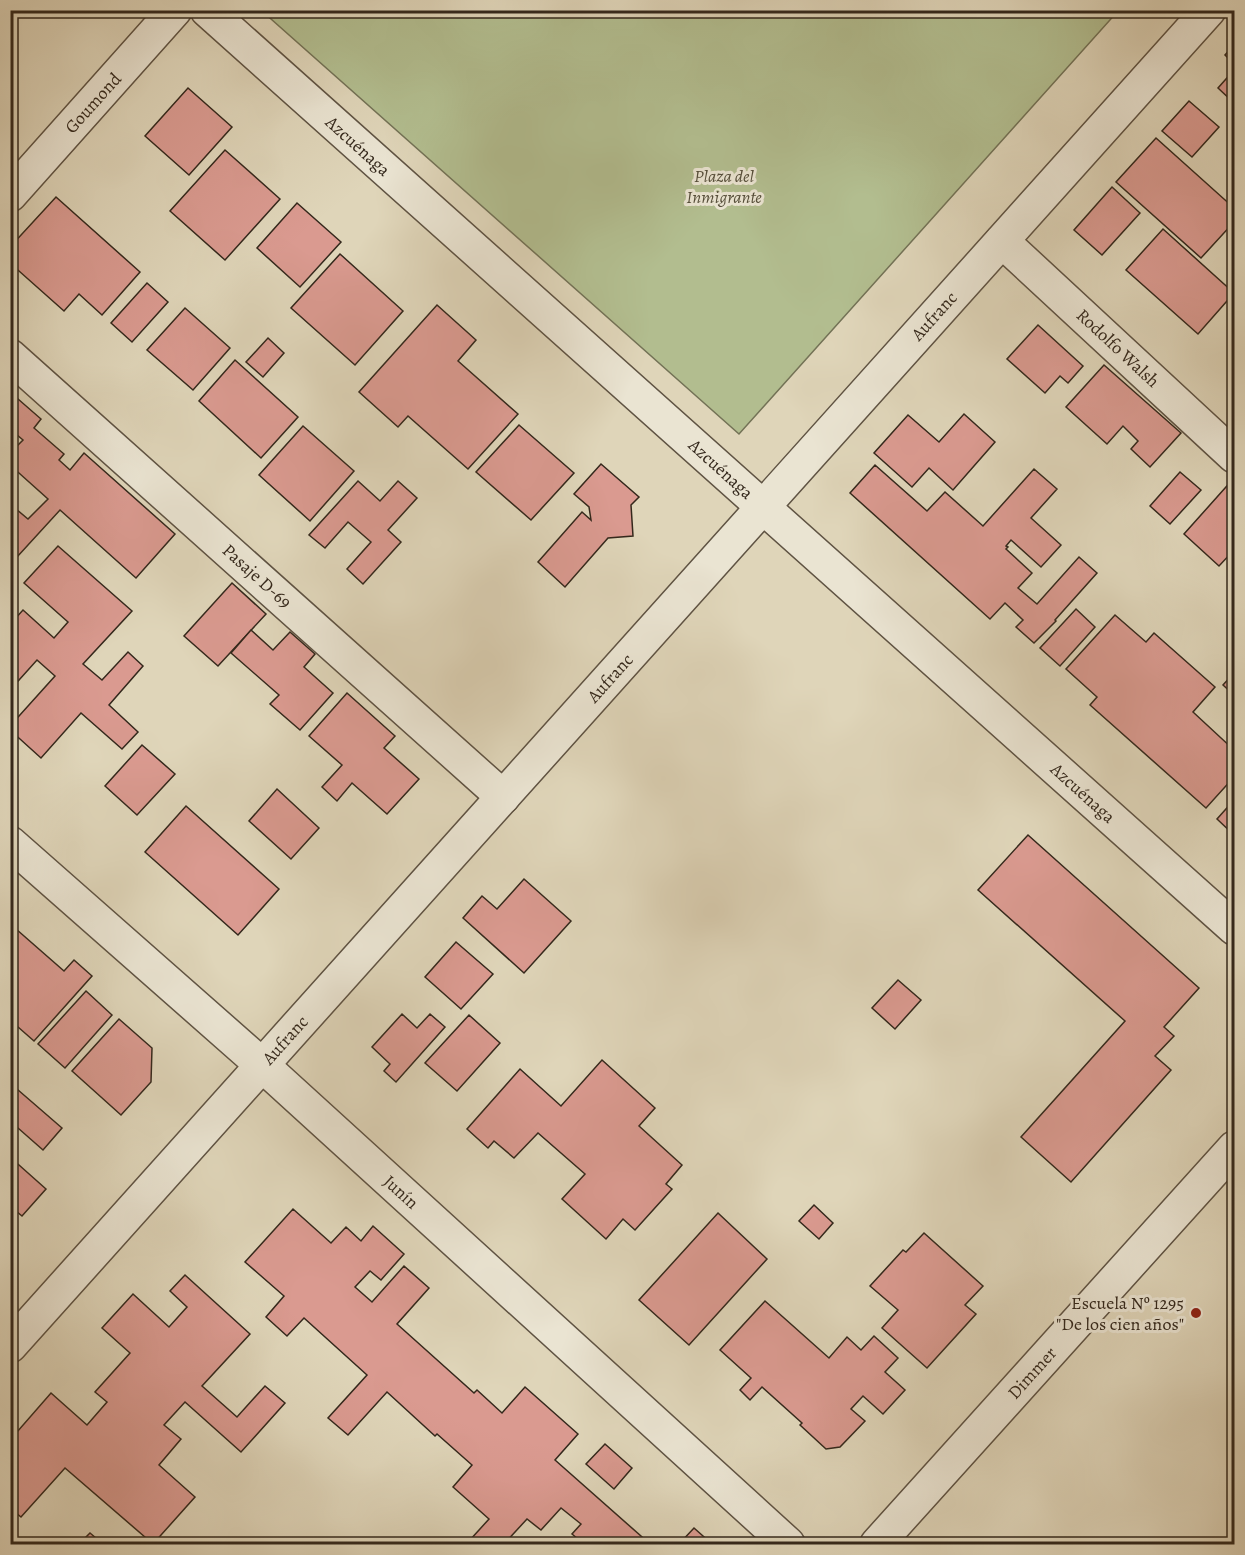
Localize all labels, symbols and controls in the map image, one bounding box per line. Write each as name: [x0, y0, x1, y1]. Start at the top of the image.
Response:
street label: Goumond: [59, 67, 127, 138]
street label: Azcuénaga: [320, 110, 396, 182]
park label: Plaza del Inmigrante: [686, 164, 762, 209]
street label: Aufranc: [905, 286, 962, 346]
street label: Rodolfo Walsh: [1071, 303, 1165, 393]
street label: Azcuénaga: [683, 433, 759, 505]
street label: Pasaje D-69: [217, 538, 297, 614]
street label: Aufranc: [581, 648, 638, 708]
street label: Azcuénaga: [1045, 757, 1121, 829]
street label: Aufranc: [256, 1010, 313, 1070]
street label: Junín: [378, 1170, 424, 1214]
place label: Escuela Nº 1295 "De los cien años": [1056, 1291, 1184, 1336]
marker: Escuela Nº 1295 "De los cien años": [1189, 1306, 1203, 1320]
street label: Dimmer: [1002, 1342, 1062, 1404]

